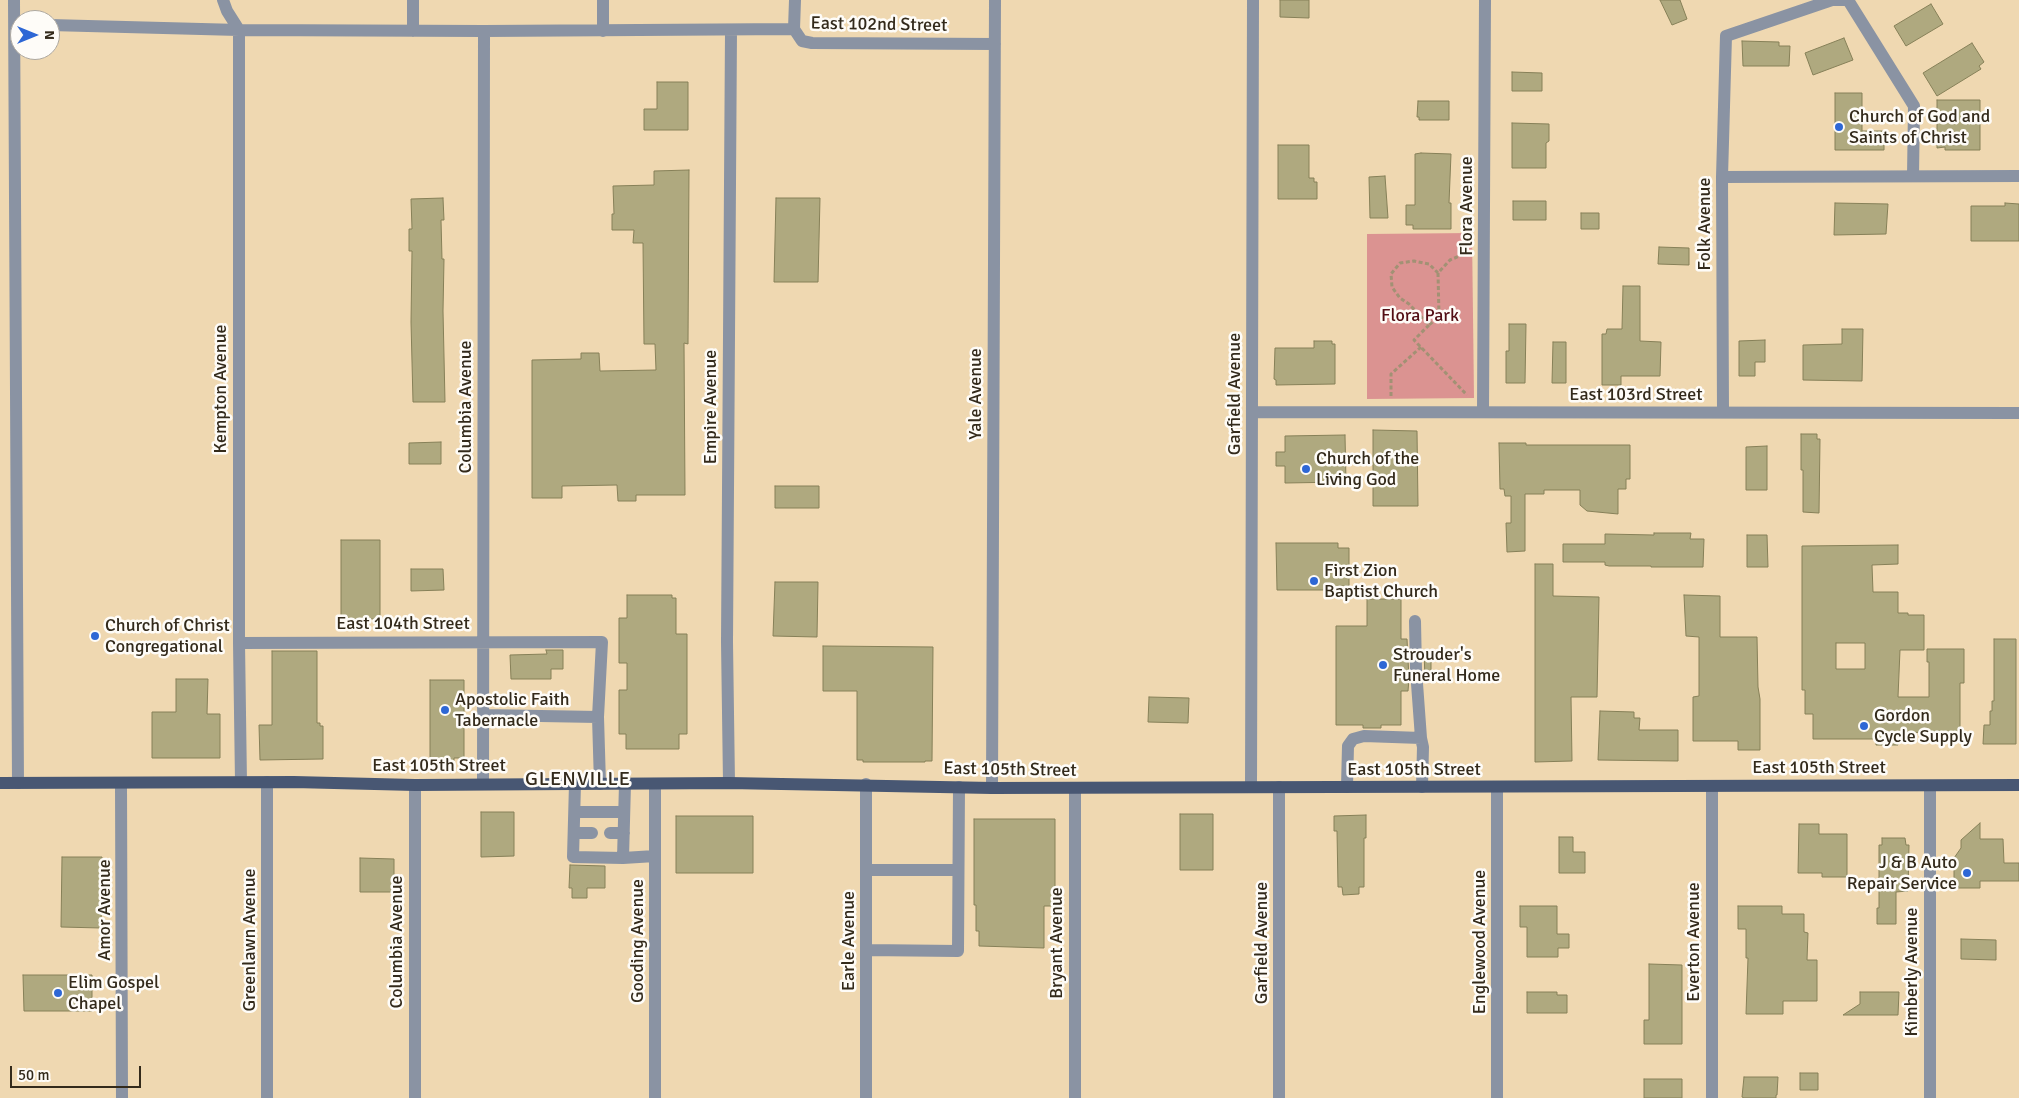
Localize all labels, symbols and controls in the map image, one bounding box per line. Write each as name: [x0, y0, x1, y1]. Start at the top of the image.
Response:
north arrow: [10, 10, 60, 60]
street label: East 102nd Street: [810, 13, 948, 37]
text: N: [41, 30, 58, 40]
place label: Church of God and Saints of Christ: [1849, 106, 1990, 148]
marker: Church of God and Saints of Christ: [1833, 121, 1845, 133]
street label: Flora Avenue: [1456, 156, 1478, 256]
street label: Folk Avenue: [1694, 178, 1716, 270]
park label: Flora Park: [1381, 305, 1459, 327]
street label: Kempton Avenue: [210, 325, 232, 453]
street label: Garfield Avenue: [1224, 333, 1246, 455]
street label: Columbia Avenue: [455, 340, 477, 474]
street label: Yale Avenue: [965, 348, 987, 440]
street label: Empire Avenue: [700, 350, 722, 464]
street label: East 103rd Street: [1569, 384, 1703, 406]
place label: Church of the Living God: [1316, 448, 1419, 490]
marker: Church of the Living God: [1300, 463, 1312, 475]
place label: First Zion Baptist Church: [1324, 560, 1438, 602]
marker: First Zion Baptist Church: [1308, 575, 1320, 587]
street label: East 104th Street: [336, 613, 470, 635]
place label: Church of Christ Congregational: [105, 615, 230, 658]
marker: Church of Christ Congregational: [89, 630, 101, 642]
place label: Strouder's Funeral Home: [1393, 644, 1500, 686]
marker: Strouder's Funeral Home: [1377, 659, 1389, 671]
place label: Apostolic Faith Tabernacle: [455, 689, 570, 732]
marker: Apostolic Faith Tabernacle: [439, 704, 451, 716]
place label: Gordon Cycle Supply: [1874, 705, 1972, 748]
marker: Gordon Cycle Supply: [1858, 720, 1870, 732]
street label: East 105th Street: [372, 755, 506, 777]
street label: East 105th Street: [1752, 757, 1886, 779]
street label: East 105th Street: [943, 758, 1077, 782]
street label: East 105th Street: [1347, 759, 1481, 781]
district label: GLENVILLE: [524, 768, 632, 792]
place label: J & B Auto Repair Service: [1847, 852, 1957, 894]
street label: Amor Avenue: [94, 859, 116, 961]
marker: J & B Auto Repair Service: [1961, 867, 1973, 879]
street label: Greenlawn Avenue: [239, 868, 261, 1012]
street label: Englewood Avenue: [1469, 870, 1491, 1014]
street label: Columbia Avenue: [386, 875, 408, 1009]
street label: Gooding Avenue: [627, 879, 649, 1003]
street label: Garfield Avenue: [1251, 882, 1273, 1004]
street label: Everton Avenue: [1683, 882, 1705, 1002]
street label: Bryant Avenue: [1046, 887, 1068, 999]
street label: Earle Avenue: [838, 891, 860, 991]
street label: Kimberly Avenue: [1901, 908, 1923, 1036]
place label: Elim Gospel Chapel: [68, 972, 159, 1014]
marker: Elim Gospel Chapel: [52, 987, 64, 999]
scale bar: [12, 1056, 144, 1088]
text: 50 m: [18, 1066, 49, 1084]

